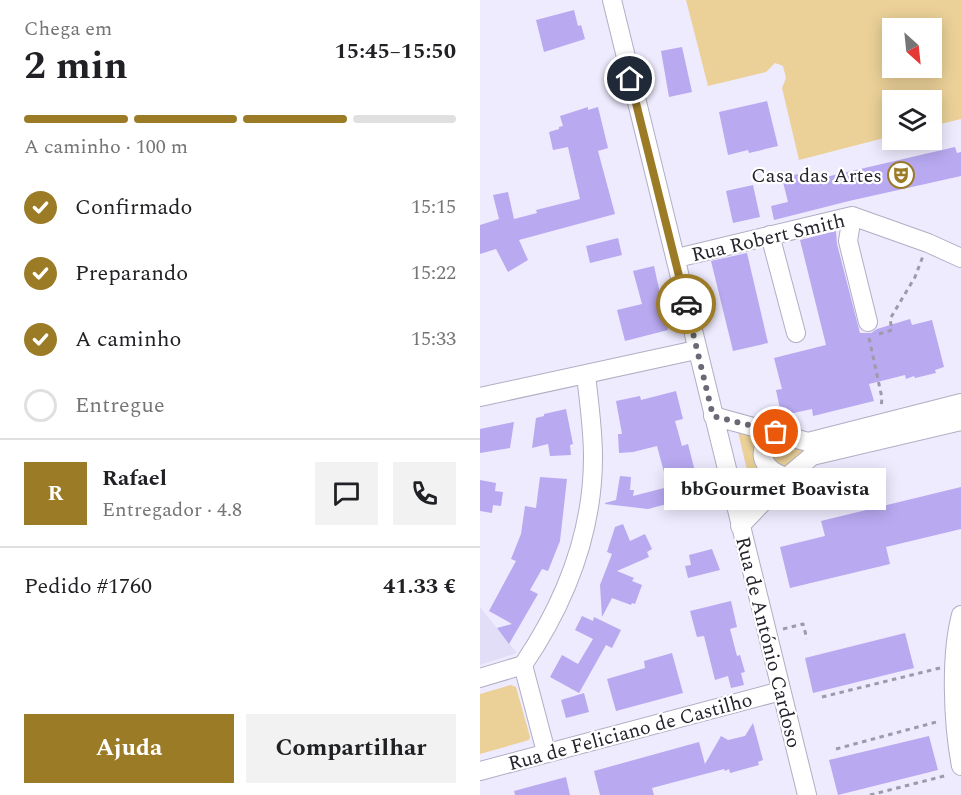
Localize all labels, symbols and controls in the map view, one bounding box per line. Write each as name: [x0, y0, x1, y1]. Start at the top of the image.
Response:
text: Chega em: [24, 14, 112, 44]
north arrow: [882, 18, 942, 78]
map controls: [882, 18, 942, 150]
text: 15:45–15:50: [334, 35, 456, 68]
text: 2 min: [24, 37, 128, 96]
pin: [604, 53, 655, 104]
icon: home: [613, 62, 646, 95]
button: layers: [882, 90, 942, 150]
text: A caminho · 100 m: [24, 132, 188, 162]
theatre icon: Casa das Artes: [886, 160, 916, 190]
place label: Casa das Artes: [751, 161, 882, 191]
icon: check: [24, 191, 57, 224]
text: Confirmado: [75, 191, 192, 224]
text: 15:15: [411, 192, 456, 222]
street label: Rua Robert Smith: [688, 206, 848, 270]
icon: check: [24, 257, 57, 290]
text: Preparando: [75, 257, 188, 290]
text: 15:22: [411, 258, 456, 288]
courier: [656, 274, 716, 334]
icon: car: [670, 288, 703, 321]
icon: check: [24, 323, 57, 356]
text: A caminho: [75, 323, 181, 356]
text: 15:33: [411, 324, 456, 354]
text: Entregue: [75, 389, 165, 422]
pin: [750, 406, 801, 457]
icon: bag: [759, 415, 792, 448]
text: Rafael: [102, 462, 167, 495]
button: chat: [315, 462, 378, 525]
button: phone: [393, 462, 456, 525]
callout: bbGourmet Boavista: [665, 468, 887, 510]
text: bbGourmet Boavista: [680, 474, 870, 504]
text: R: [48, 477, 64, 510]
text: Entregador · 4.8: [102, 495, 242, 525]
street label: Rua de António Cardoso: [727, 533, 809, 751]
text: Pedido #1760: [24, 570, 152, 603]
text: 41.33 €: [383, 570, 456, 603]
street label: Rua de Feliciano de Castilho: [505, 685, 756, 779]
button: Ajuda: [24, 714, 234, 783]
button: Compartilhar: [246, 714, 456, 783]

